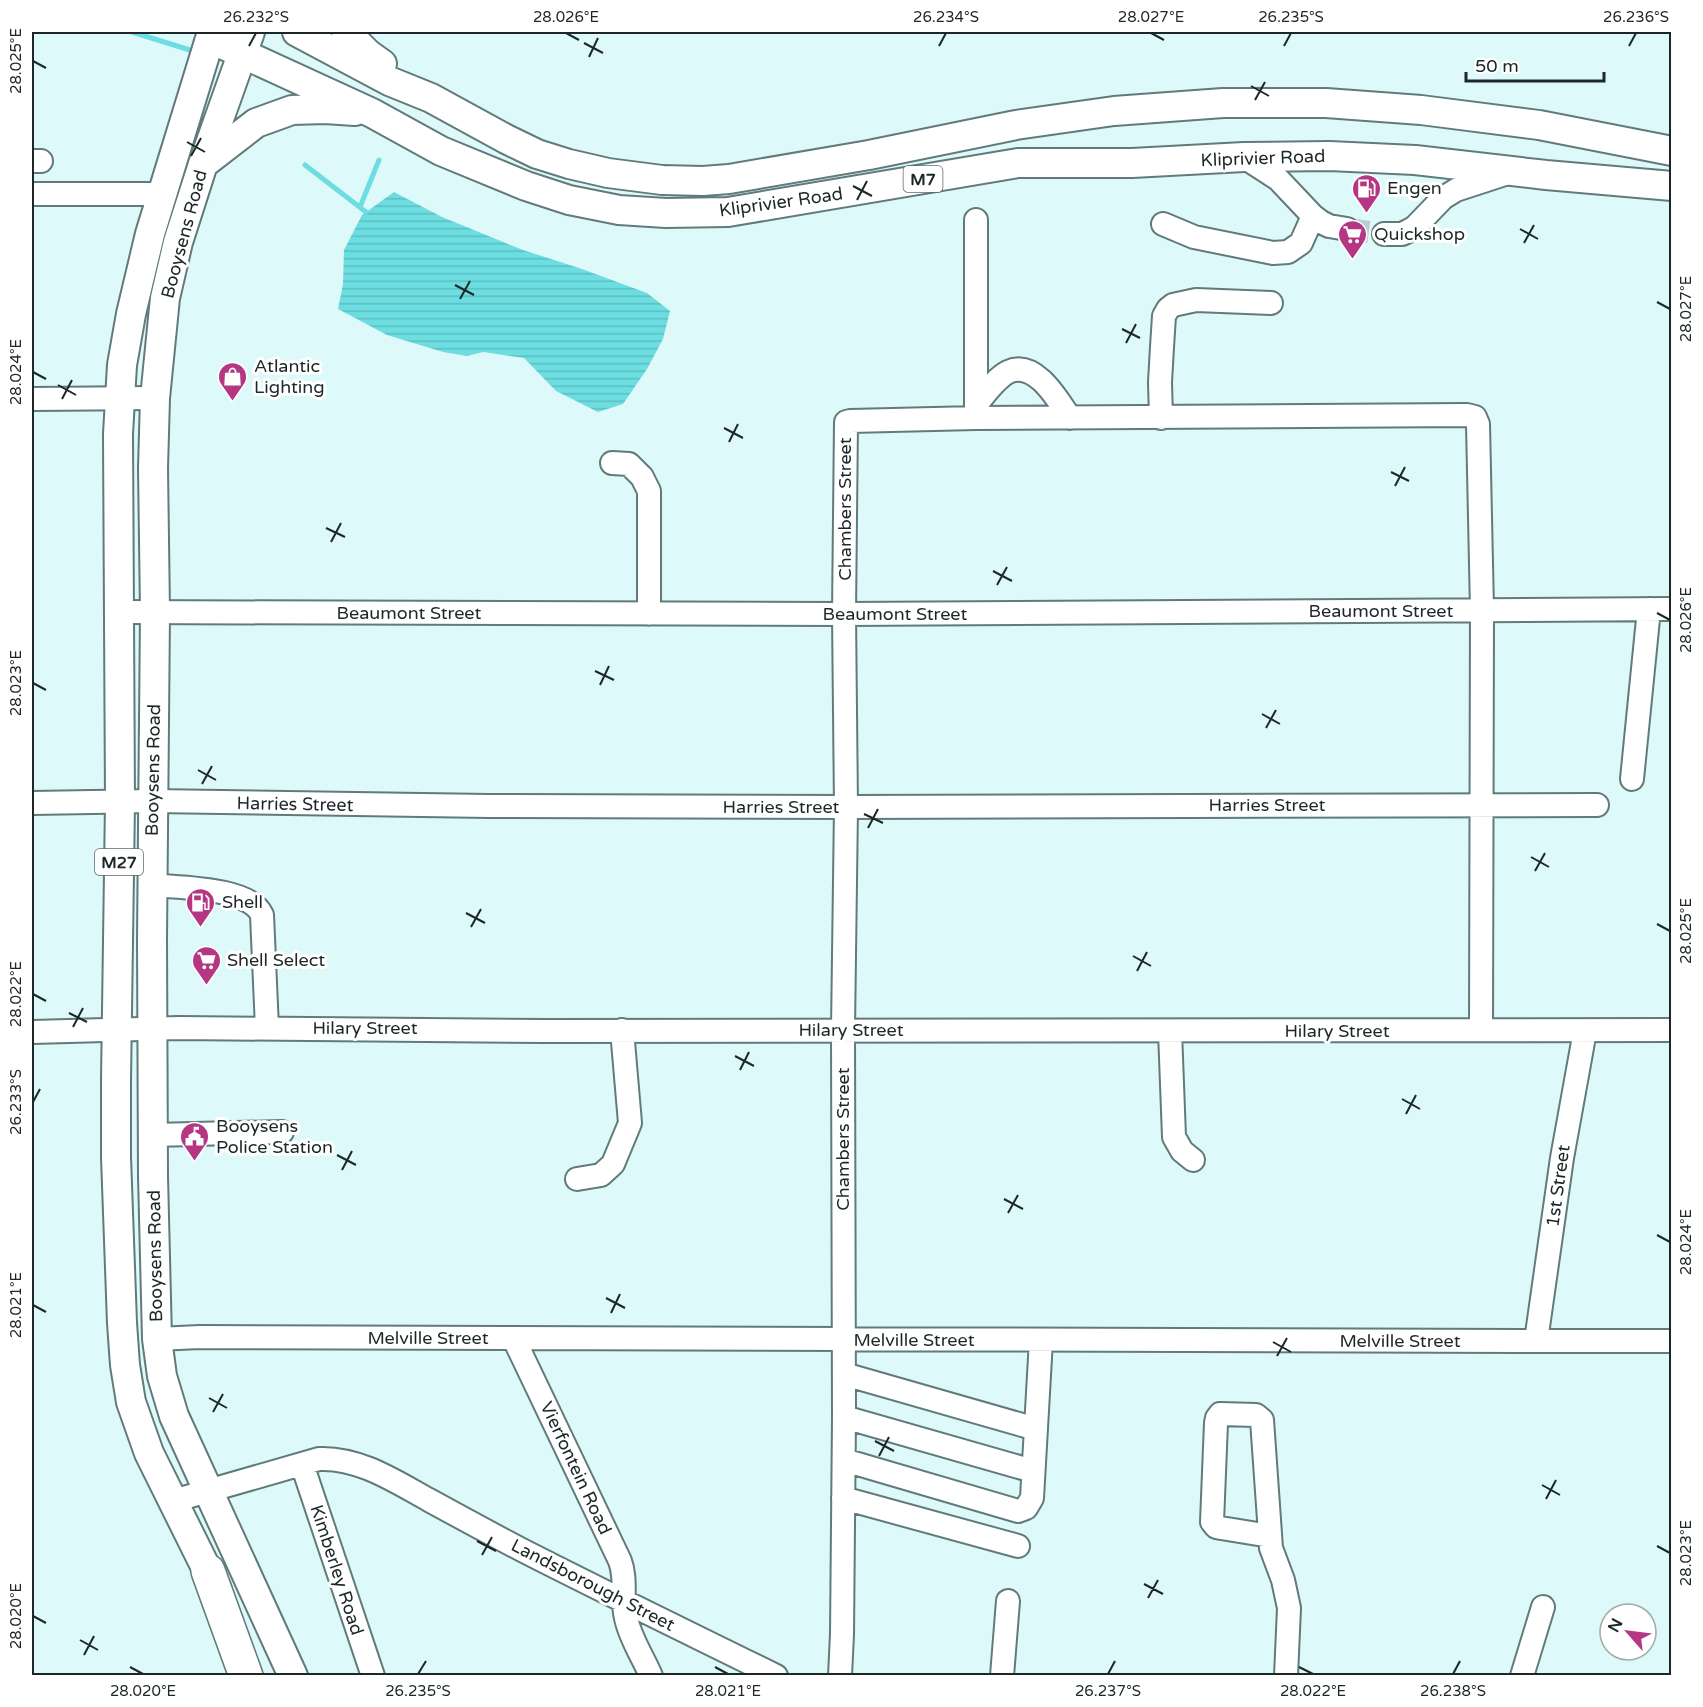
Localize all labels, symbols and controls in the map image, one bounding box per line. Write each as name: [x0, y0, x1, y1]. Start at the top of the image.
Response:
text: 26.232°S: [223, 8, 289, 26]
text: 28.026°E: [533, 8, 599, 26]
text: 26.234°S: [913, 8, 979, 26]
text: 28.027°E: [1118, 8, 1184, 26]
text: 26.235°S: [1258, 8, 1324, 26]
text: 26.236°S: [1603, 8, 1669, 26]
text: 28.025°E: [7, 28, 25, 94]
scale bar: [1466, 45, 1604, 83]
text: 50 m: [1475, 55, 1519, 77]
street label: Kliprivier Road: [1200, 145, 1326, 171]
road number: M7: [904, 166, 942, 192]
street label: Booysens Road: [156, 167, 212, 301]
fuel station icon: Engen: [1350, 172, 1382, 214]
place label: Engen: [1387, 177, 1442, 199]
street label: Kliprivier Road: [718, 182, 844, 222]
supermarket icon: Quickshop: [1337, 218, 1369, 260]
place label: Quickshop: [1374, 223, 1465, 245]
text: 28.027°E: [1677, 276, 1695, 342]
text: 28.024°E: [7, 339, 25, 405]
place label: Atlantic Lighting: [254, 355, 325, 398]
shop icon: Atlantic Lighting: [217, 360, 249, 402]
street label: Chambers Street: [834, 437, 856, 581]
text: 28.026°E: [1677, 587, 1695, 653]
street label: Beaumont Street: [1309, 600, 1454, 622]
street label: Beaumont Street: [337, 602, 482, 624]
street label: Beaumont Street: [823, 603, 968, 625]
text: 28.023°E: [7, 650, 25, 716]
street label: Booysens Road: [141, 704, 165, 836]
street label: Harries Street: [236, 792, 354, 816]
street label: Harries Street: [1209, 794, 1326, 816]
street label: Harries Street: [723, 796, 840, 818]
road number: M27: [95, 849, 143, 875]
fuel station icon: Shell: [185, 886, 217, 928]
place label: Shell: [222, 891, 263, 913]
text: 28.025°E: [1677, 898, 1695, 964]
supermarket icon: Shell Select: [190, 944, 222, 986]
place label: Shell Select: [227, 949, 325, 971]
text: 28.022°E: [7, 961, 25, 1027]
street label: Hilary Street: [312, 1017, 418, 1039]
street label: Hilary Street: [798, 1019, 904, 1041]
street label: Hilary Street: [1284, 1020, 1390, 1042]
street label: Chambers Street: [832, 1067, 854, 1211]
text: 26.233°S: [7, 1069, 25, 1135]
place label: Booysens Police Station: [216, 1115, 333, 1158]
public building icon: Booysens Police Station: [179, 1120, 211, 1162]
street label: 1st Street: [1541, 1143, 1575, 1229]
street label: Booysens Road: [143, 1190, 167, 1322]
text: 28.024°E: [1677, 1209, 1695, 1275]
text: 28.021°E: [7, 1272, 25, 1338]
street label: Melville Street: [367, 1327, 489, 1349]
street label: Melville Street: [853, 1329, 975, 1351]
street label: Melville Street: [1339, 1330, 1461, 1352]
street label: Vierfontein Road: [536, 1398, 616, 1538]
street label: Kimberley Road: [306, 1502, 368, 1638]
text: 28.023°E: [1677, 1520, 1695, 1586]
street label: Landsborough Street: [507, 1534, 679, 1636]
text: 28.020°E: [7, 1583, 25, 1649]
north arrow: [1598, 1602, 1658, 1662]
text: N: [1604, 1615, 1627, 1636]
text: 28.020°E: [110, 1682, 176, 1700]
text: 26.235°S: [385, 1682, 451, 1700]
text: 28.021°E: [695, 1682, 761, 1700]
text: 26.237°S: [1075, 1682, 1141, 1700]
text: 28.022°E: [1280, 1682, 1346, 1700]
text: 26.238°S: [1420, 1682, 1486, 1700]

